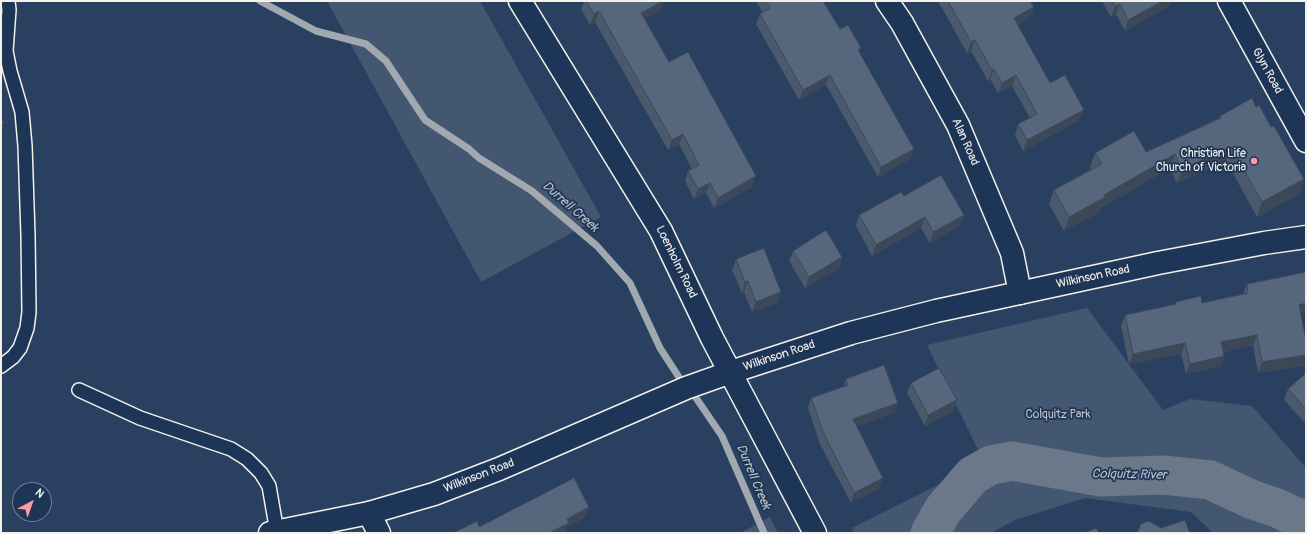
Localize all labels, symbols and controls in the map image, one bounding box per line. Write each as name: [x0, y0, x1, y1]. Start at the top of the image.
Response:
street label: Glyn Road: [1249, 46, 1285, 96]
street label: Alan Road: [948, 116, 982, 168]
place label: Christian Life Church of Victoria: [1156, 147, 1246, 175]
marker: Christian Life Church of Victoria: [1249, 156, 1259, 166]
water label: Durrell Creek: [539, 178, 601, 236]
street label: Loenholm Road: [652, 223, 700, 301]
street label: Wilkinson Road: [1055, 262, 1131, 292]
street label: Wilkinson Road: [741, 338, 817, 374]
park label: Colquitz Park: [1025, 408, 1091, 422]
water label: Durrell Creek: [732, 442, 774, 512]
street label: Wilkinson Road: [442, 456, 516, 496]
water label: Colquitz River: [1091, 467, 1167, 483]
north arrow: [12, 482, 52, 522]
text: N: [32, 486, 47, 501]

